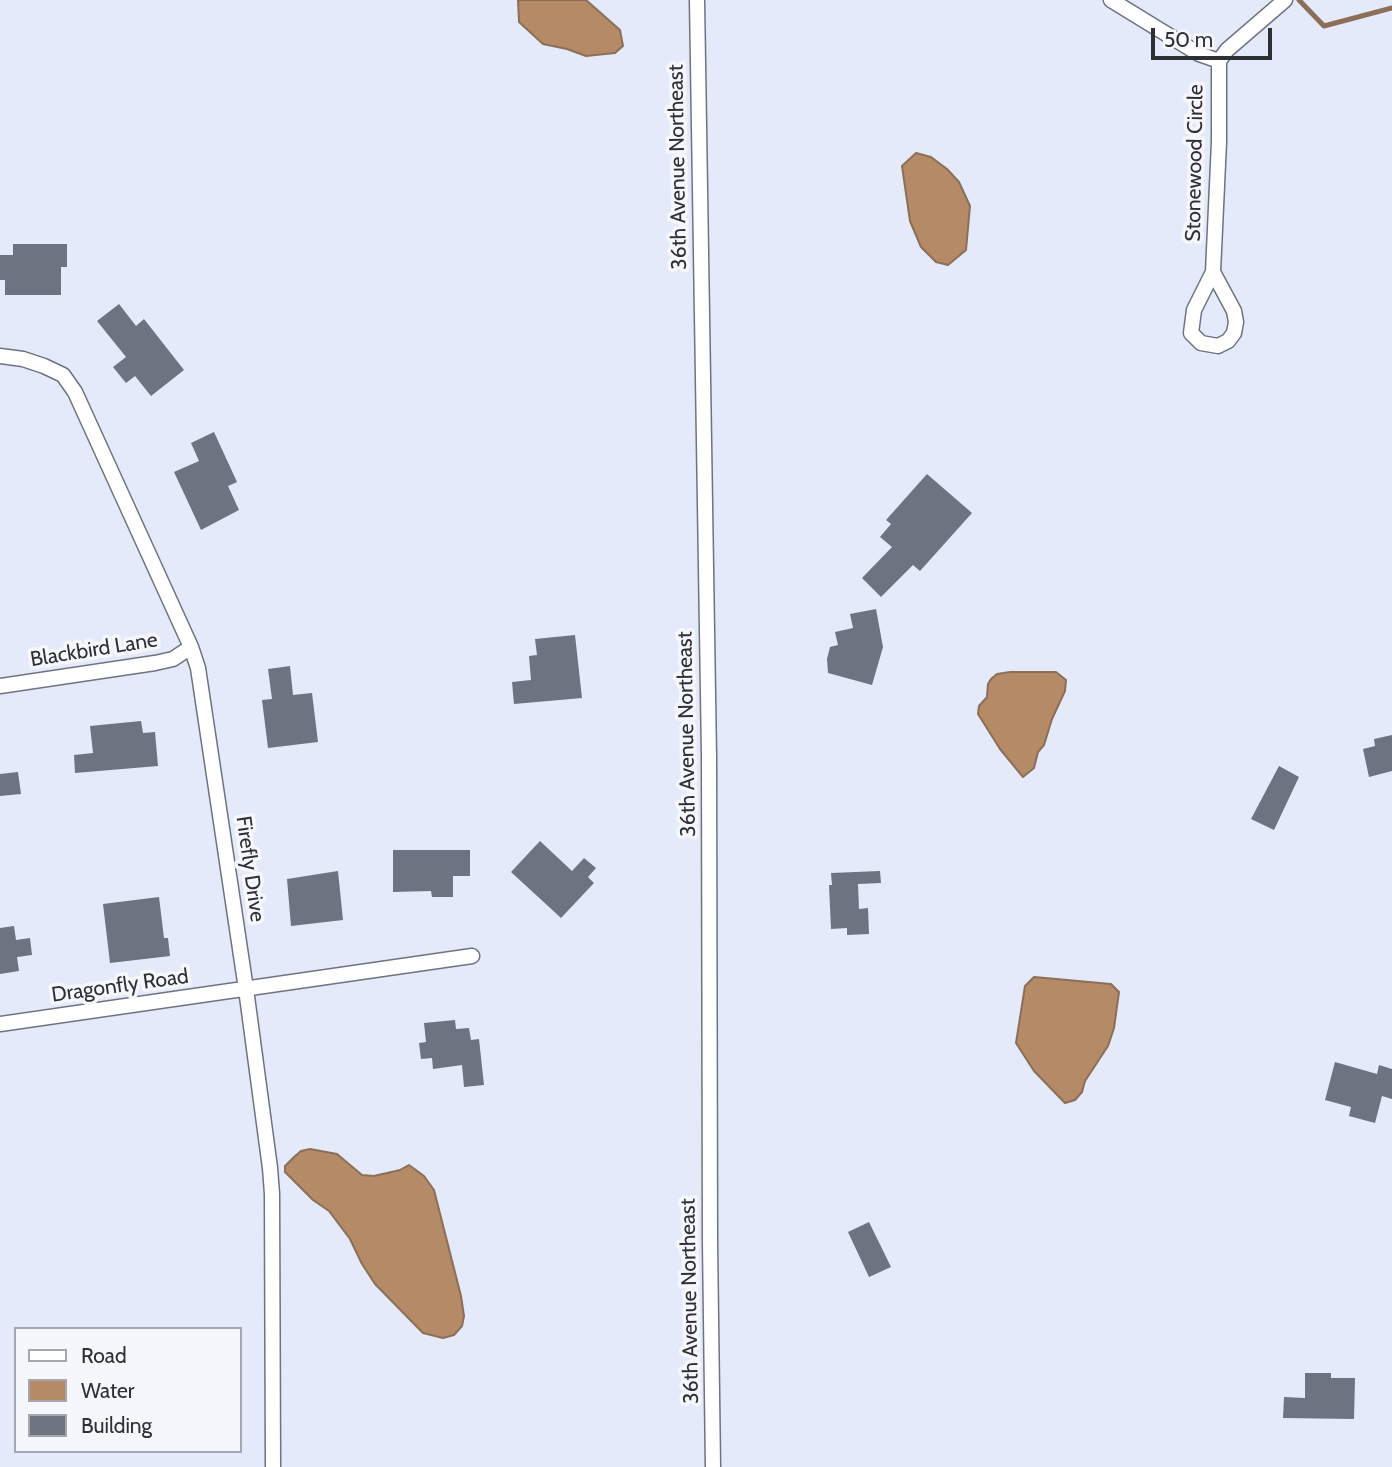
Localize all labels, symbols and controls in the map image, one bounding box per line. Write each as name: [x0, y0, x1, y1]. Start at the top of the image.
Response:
scale bar: [1154, 14, 1275, 58]
text: 50 m: [1164, 27, 1213, 52]
street label: 36th Avenue Northeast: [664, 64, 692, 270]
street label: Stonewood Circle: [1181, 84, 1209, 242]
street label: Blackbird Lane: [29, 628, 159, 672]
street label: 36th Avenue Northeast: [673, 631, 701, 837]
street label: Firefly Drive: [230, 814, 270, 924]
street label: Dragonfly Road: [50, 964, 190, 1008]
street label: 36th Avenue Northeast: [676, 1198, 704, 1404]
legend: [14, 1327, 242, 1453]
text: Road: [81, 1343, 127, 1368]
text: Water: [81, 1378, 134, 1403]
text: Building: [81, 1413, 152, 1438]

